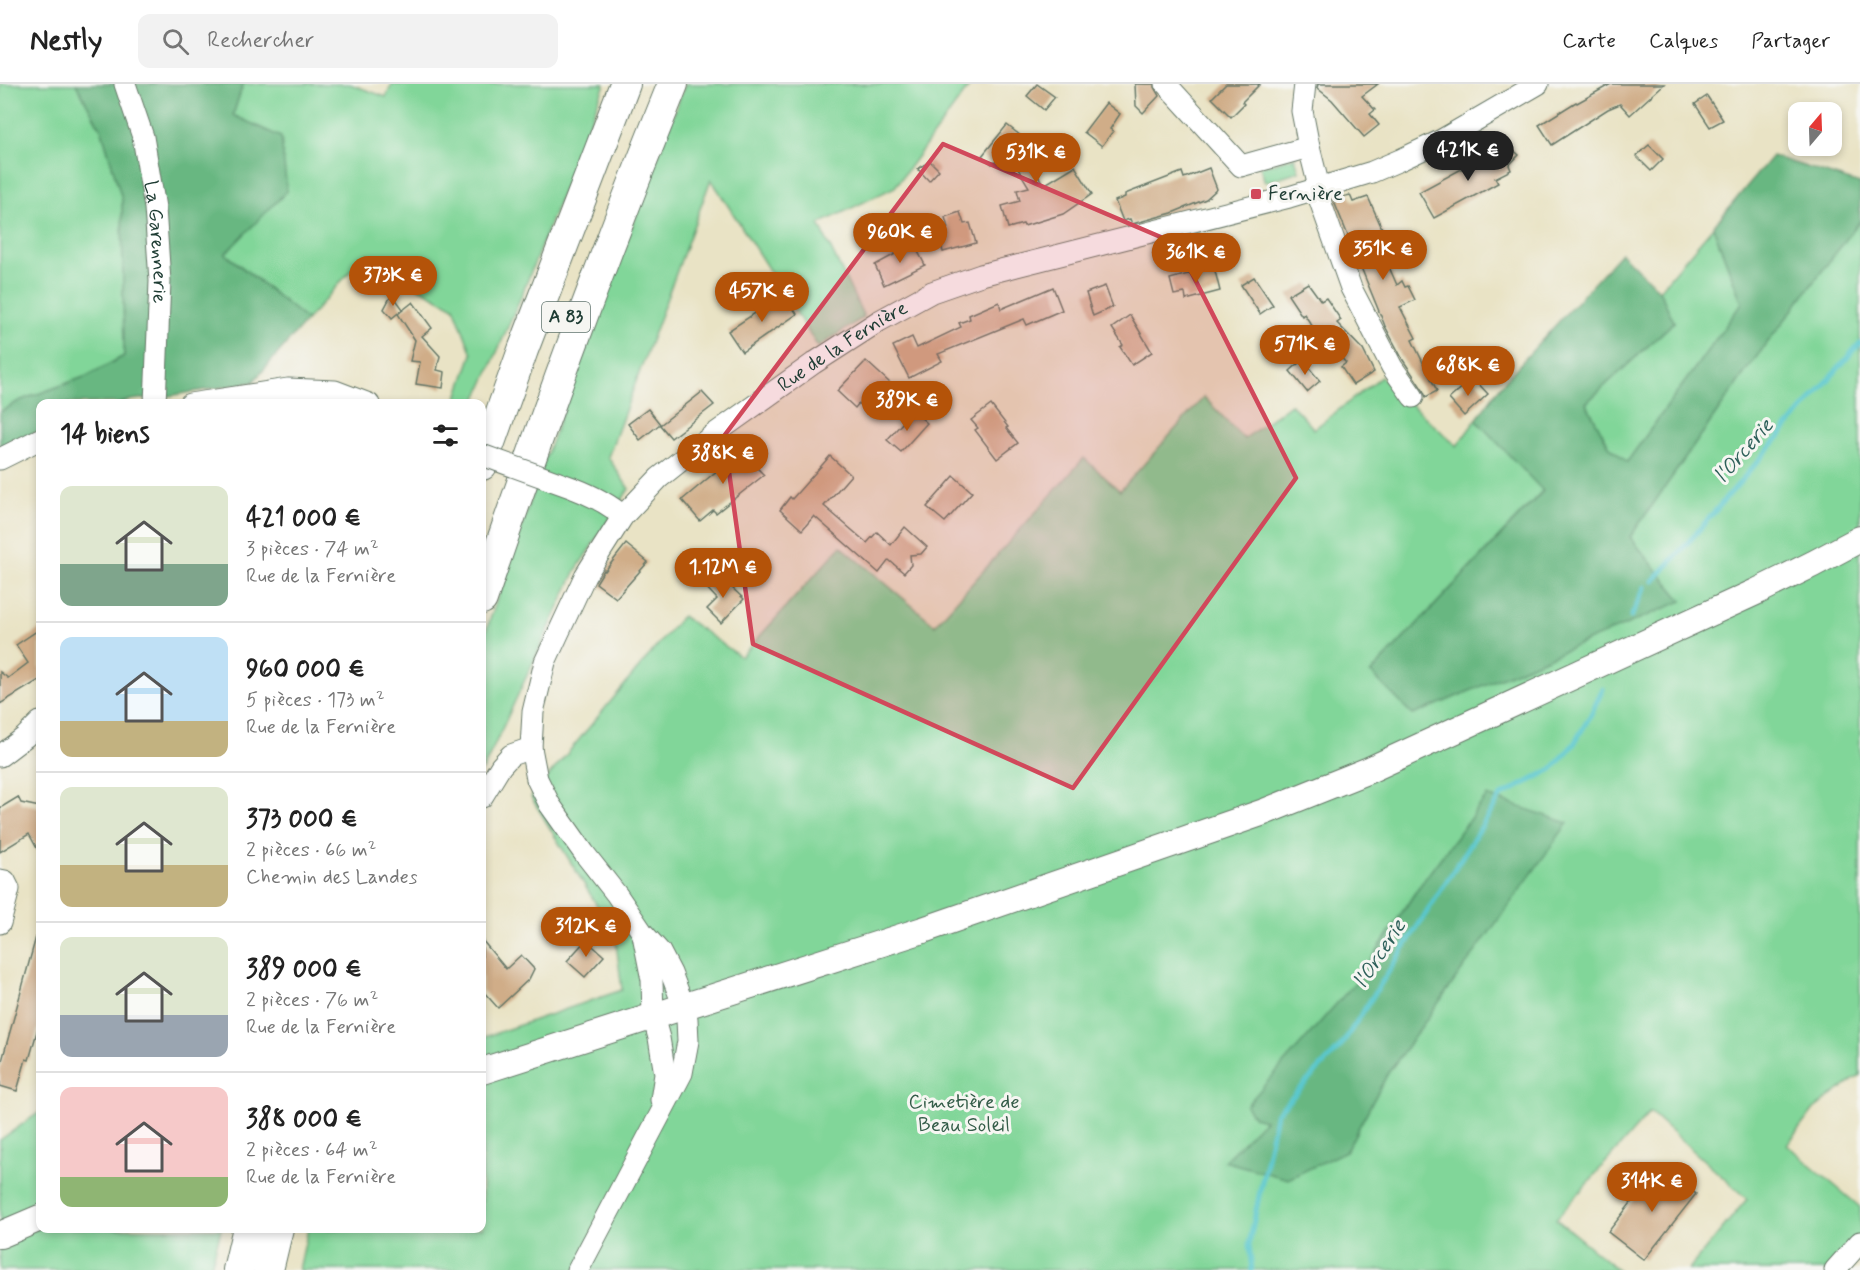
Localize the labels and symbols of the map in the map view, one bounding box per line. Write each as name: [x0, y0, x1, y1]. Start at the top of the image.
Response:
north arrow: [1788, 102, 1842, 156]
pin: 421K €: [1419, 131, 1517, 182]
pin: 531K €: [987, 133, 1085, 184]
street label: La Garennerie: [137, 179, 174, 304]
place label: Fernière: [1268, 181, 1343, 208]
marker: Fernière: [1249, 187, 1263, 201]
pin: 960K €: [851, 213, 949, 264]
pin: 351K €: [1334, 230, 1432, 281]
pin: 361K €: [1147, 233, 1245, 284]
pin: 373K €: [344, 256, 442, 307]
pin: 457K €: [713, 272, 811, 323]
street label: Rue de la Fernière: [772, 294, 913, 398]
road number: A 83: [542, 302, 590, 332]
pin: 571K €: [1256, 325, 1354, 376]
pin: 688K €: [1419, 346, 1517, 397]
pin: 389K €: [858, 381, 956, 432]
water label: l'Orcerie: [1708, 412, 1780, 489]
pin: 388K €: [674, 434, 772, 485]
pin: 1.12M €: [668, 548, 778, 599]
pin: 312K €: [537, 907, 635, 958]
water label: l'Orcerie: [1347, 914, 1413, 994]
park label: Cimetière de Beau Soleil: [909, 1089, 1019, 1139]
pin: 314K €: [1603, 1162, 1701, 1213]

